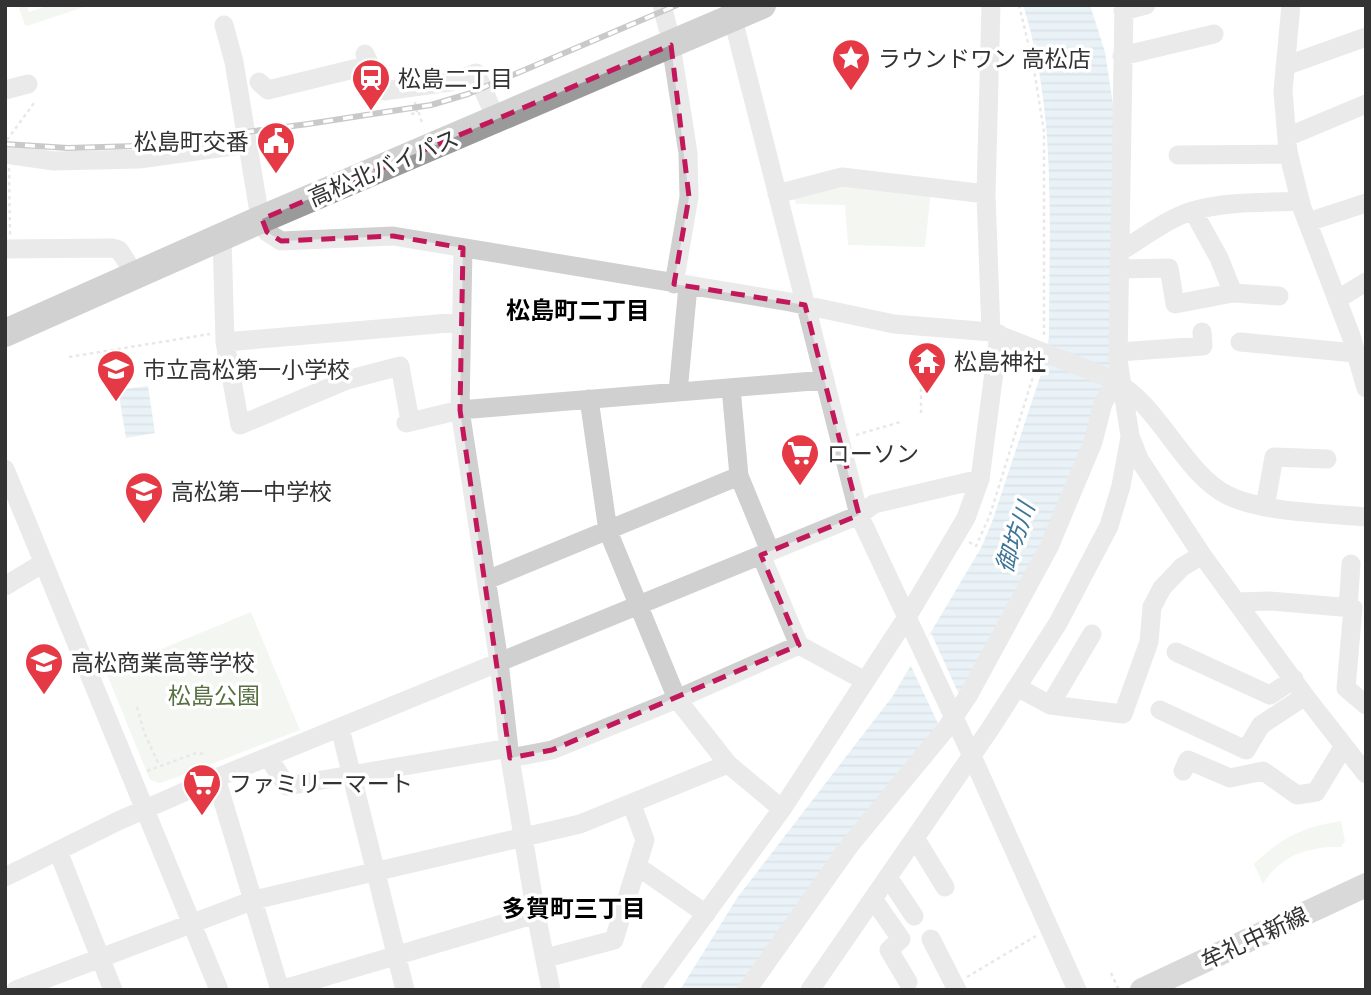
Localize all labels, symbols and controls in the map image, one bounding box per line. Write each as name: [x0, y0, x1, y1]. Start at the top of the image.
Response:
place icon: ラウンドワン 高松店: [830, 37, 872, 92]
place label: ラウンドワン 高松店: [878, 44, 1091, 72]
station icon: 松島二丁目: [350, 57, 392, 112]
place label: 松島二丁目: [398, 64, 513, 92]
public building icon: 松島町交番: [255, 120, 297, 175]
street label: 高松北バイパス: [304, 123, 462, 211]
place label: 松島町交番: [134, 127, 249, 155]
district label: 松島町二丁目: [506, 295, 650, 324]
temple icon: 松島神社: [906, 340, 948, 395]
place label: 松島神社: [954, 347, 1046, 375]
school or university icon: 市立高松第一小学校: [95, 348, 137, 403]
place label: 市立高松第一小学校: [143, 355, 350, 383]
supermarket icon: ローソン: [779, 432, 821, 487]
place label: ローソン: [827, 439, 919, 467]
school or university icon: 高松第一中学校: [123, 470, 165, 525]
place label: 高松第一中学校: [171, 477, 332, 505]
water label: 御坊川: [989, 495, 1040, 576]
school or university icon: 高松商業高等学校: [23, 641, 65, 696]
place label: 高松商業高等学校: [71, 648, 255, 676]
park label: 松島公園: [168, 681, 260, 709]
supermarket icon: ファミリーマート: [181, 762, 223, 817]
place label: ファミリーマート: [229, 769, 413, 797]
district label: 多賀町三丁目: [502, 893, 646, 922]
street label: 牟礼中新線: [1196, 900, 1312, 974]

